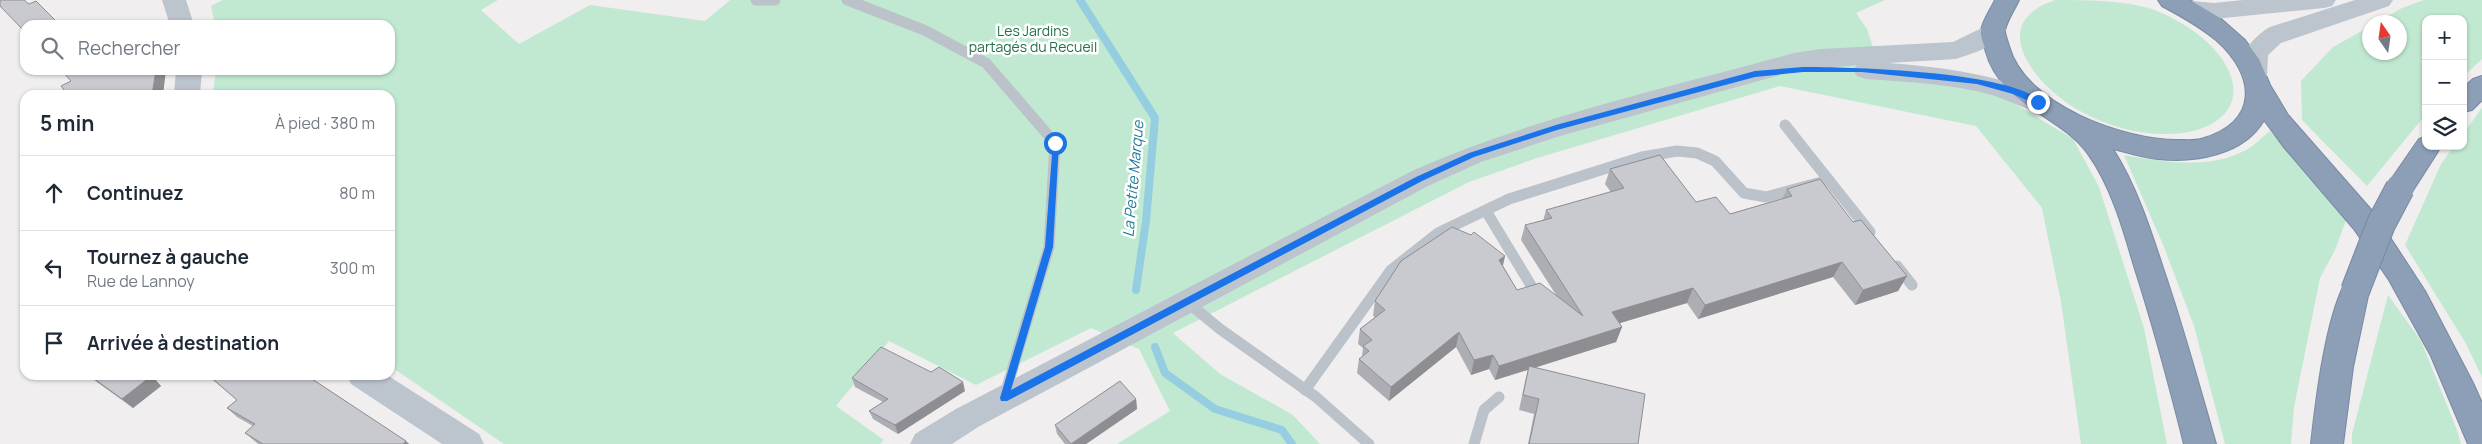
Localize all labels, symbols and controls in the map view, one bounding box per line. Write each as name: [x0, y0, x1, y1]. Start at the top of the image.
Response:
north arrow: [2362, 15, 2407, 60]
map controls: [2422, 15, 2467, 150]
button: +: [2422, 15, 2467, 60]
search box: [20, 20, 395, 75]
park label: Les Jardins partagés du Recueil: [969, 21, 1097, 56]
icon: search: [38, 34, 66, 62]
text: Rechercher: [78, 35, 180, 61]
button: −: [2422, 60, 2467, 105]
route end: [2027, 91, 2050, 114]
button: layers: [2422, 105, 2467, 150]
text: 5 min: [40, 109, 94, 137]
text: À pied · 380 m: [275, 112, 375, 134]
water label: La Petite Marque: [1117, 119, 1149, 238]
route start: [1044, 132, 1067, 155]
icon: ahead: [40, 179, 68, 207]
text: Continuez: [87, 180, 184, 206]
text: 80 m: [339, 182, 375, 204]
text: Tournez à gauche: [87, 244, 249, 270]
icon: left: [40, 254, 68, 282]
text: 300 m: [330, 257, 375, 279]
text: Rue de Lannoy: [87, 270, 195, 292]
icon: arrive: [40, 329, 68, 357]
text: Arrivée à destination: [87, 330, 279, 356]

